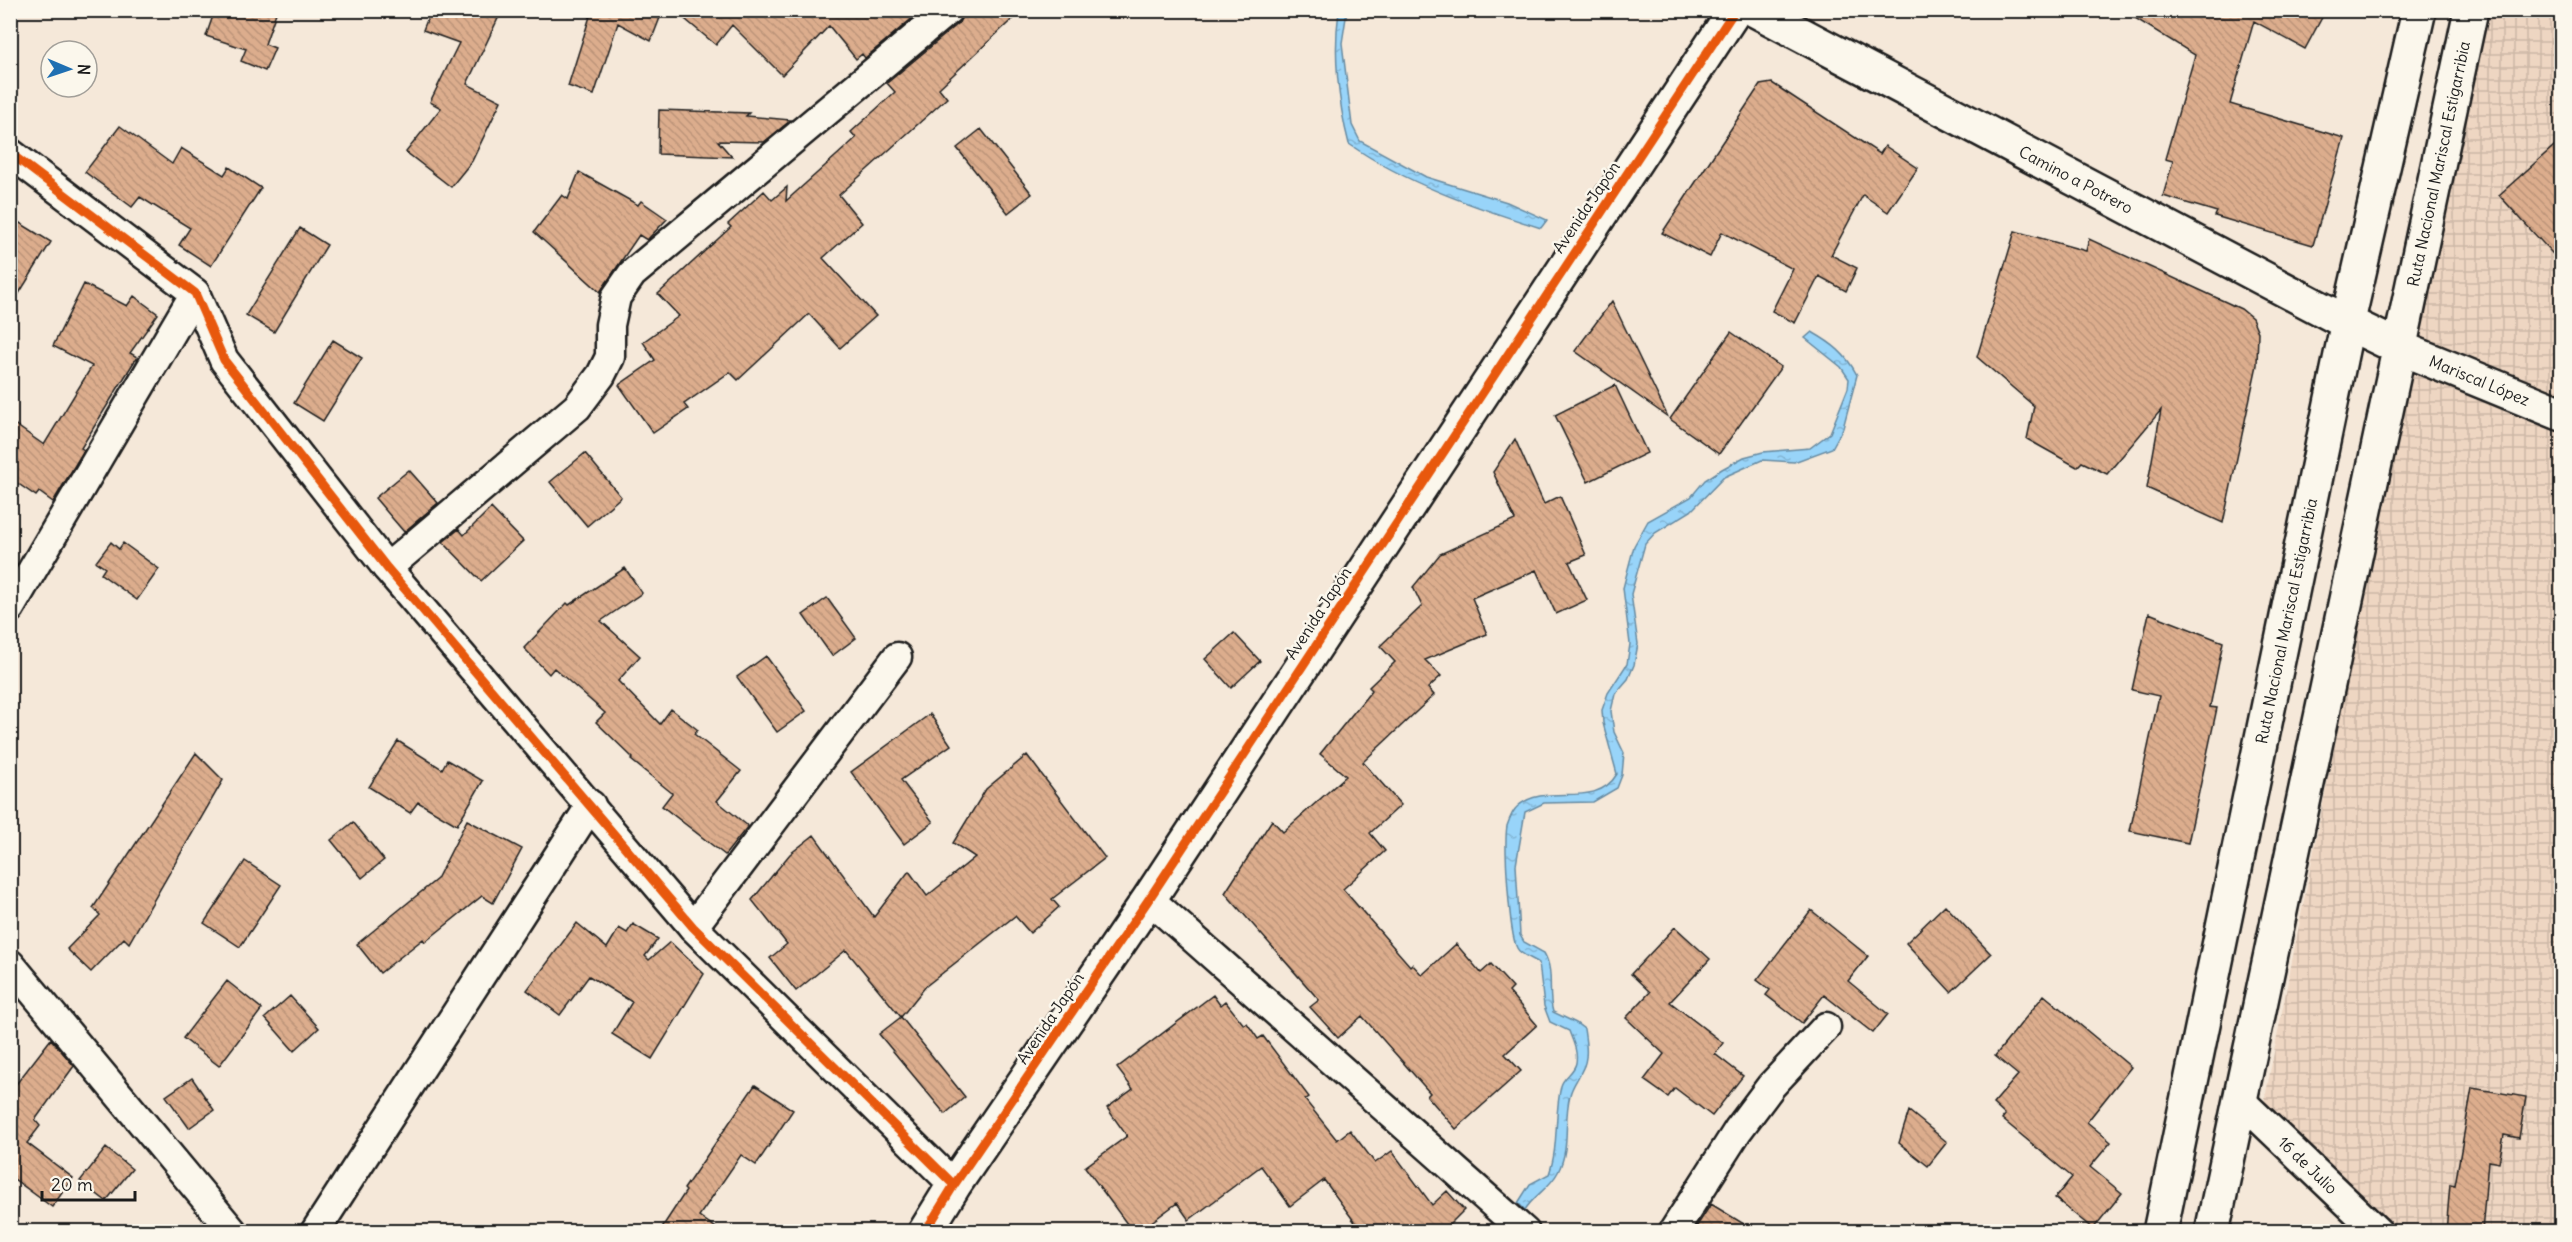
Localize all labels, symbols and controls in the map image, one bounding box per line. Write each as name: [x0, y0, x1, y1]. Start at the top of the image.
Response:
north arrow: [39, 39, 99, 99]
street label: Ruta Nacional Mariscal Estigarribia: [2403, 39, 2474, 288]
text: N: [74, 64, 94, 75]
street label: Camino a Potrero: [2016, 141, 2136, 218]
street label: Avenida Japón: [1548, 157, 1624, 257]
street label: Mariscal López: [2426, 351, 2533, 410]
street label: Ruta Nacional Mariscal Estigarribia: [2251, 496, 2321, 746]
street label: Avenida Japón: [1281, 563, 1355, 663]
street label: Avenida Japón: [1012, 968, 1088, 1068]
street label: 16 de Julio: [2274, 1132, 2342, 1198]
scale bar: [42, 1164, 135, 1202]
text: 20 m: [51, 1173, 93, 1196]

